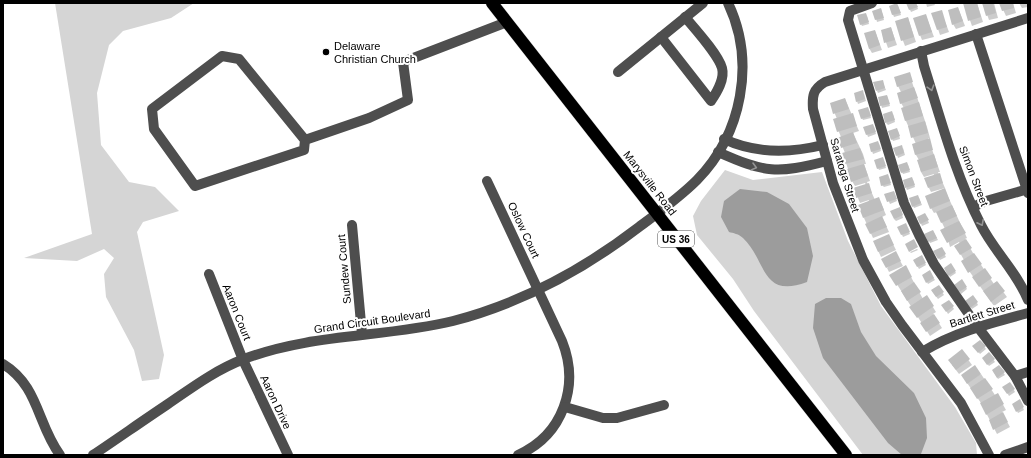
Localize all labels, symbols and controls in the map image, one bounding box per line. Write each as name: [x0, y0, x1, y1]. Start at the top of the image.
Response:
place label: Delaware Christian Church: [334, 40, 416, 65]
marker: Delaware Christian Church: [321, 47, 331, 57]
one-way arrow: [926, 85, 935, 92]
street label: Saratoga Street: [828, 136, 862, 214]
street label: Simon Street: [957, 144, 991, 208]
street label: Marysville Road: [621, 148, 679, 218]
one-way arrow: [750, 162, 757, 171]
street label: Oslow Court: [506, 200, 542, 260]
one-way arrow: [976, 219, 983, 227]
road number: US 36: [658, 231, 694, 247]
street label: Sundew Court: [335, 234, 353, 304]
street label: Aaron Court: [220, 282, 254, 342]
street label: Bartlett Street: [948, 298, 1016, 330]
street label: Grand Circuit Boulevard: [313, 307, 431, 335]
street label: Aaron Drive: [258, 373, 294, 431]

